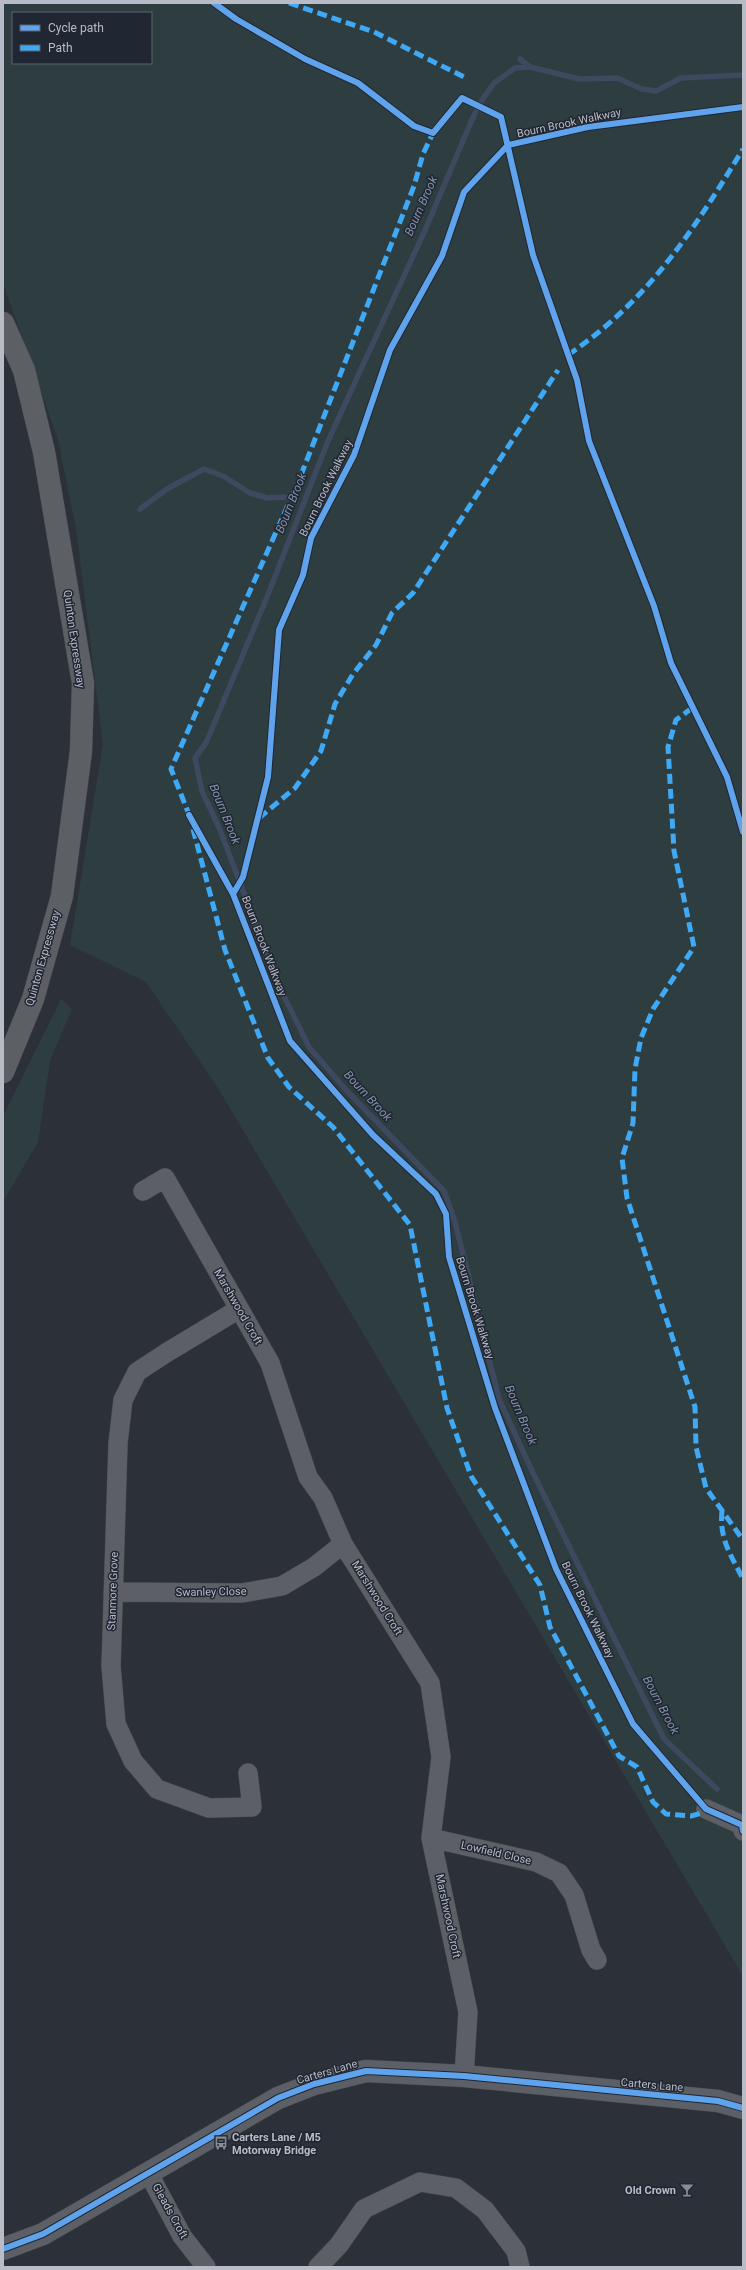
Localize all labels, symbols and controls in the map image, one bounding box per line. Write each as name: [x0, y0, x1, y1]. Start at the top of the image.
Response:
legend: [12, 12, 152, 64]
text: Cycle path: [48, 21, 104, 35]
text: Path: [48, 41, 73, 55]
street label: Bourn Brook Walkway: [516, 105, 623, 140]
water label: Bourn Brook: [402, 173, 441, 238]
street label: Bourn Brook Walkway: [297, 437, 355, 539]
water label: Bourn Brook: [273, 470, 310, 535]
street label: Quinton Expressway: [61, 589, 87, 690]
water label: Bourn Brook: [207, 782, 244, 847]
street label: Bourn Brook Walkway: [239, 894, 289, 999]
street label: Quinton Expressway: [23, 908, 63, 1007]
water label: Bourn Brook: [341, 1068, 396, 1125]
street label: Bourn Brook Walkway: [453, 1255, 497, 1361]
street label: Marshwood Croft: [211, 1267, 265, 1348]
water label: Bourn Brook: [502, 1383, 540, 1448]
street label: Stanmore Grove: [105, 1551, 121, 1631]
street label: Marshwood Croft: [349, 1558, 405, 1638]
street label: Bourn Brook Walkway: [559, 1559, 617, 1661]
street label: Swanley Close: [175, 1585, 247, 1599]
water label: Bourn Brook: [640, 1674, 683, 1737]
street label: Lowfield Close: [460, 1839, 533, 1867]
street label: Marshwood Croft: [433, 1873, 463, 1959]
street label: Carters Lane: [295, 2057, 359, 2087]
street label: Carters Lane: [620, 2076, 684, 2094]
place label: Carters Lane / M5 Motorway Bridge: [232, 2131, 321, 2157]
bus stop icon: Carters Lane / M5 Motorway Bridge: [213, 2135, 229, 2151]
street label: Gleads Croft: [150, 2181, 191, 2241]
bar icon: Old Crown: [679, 2182, 695, 2198]
place label: Old Crown: [625, 2184, 676, 2197]

